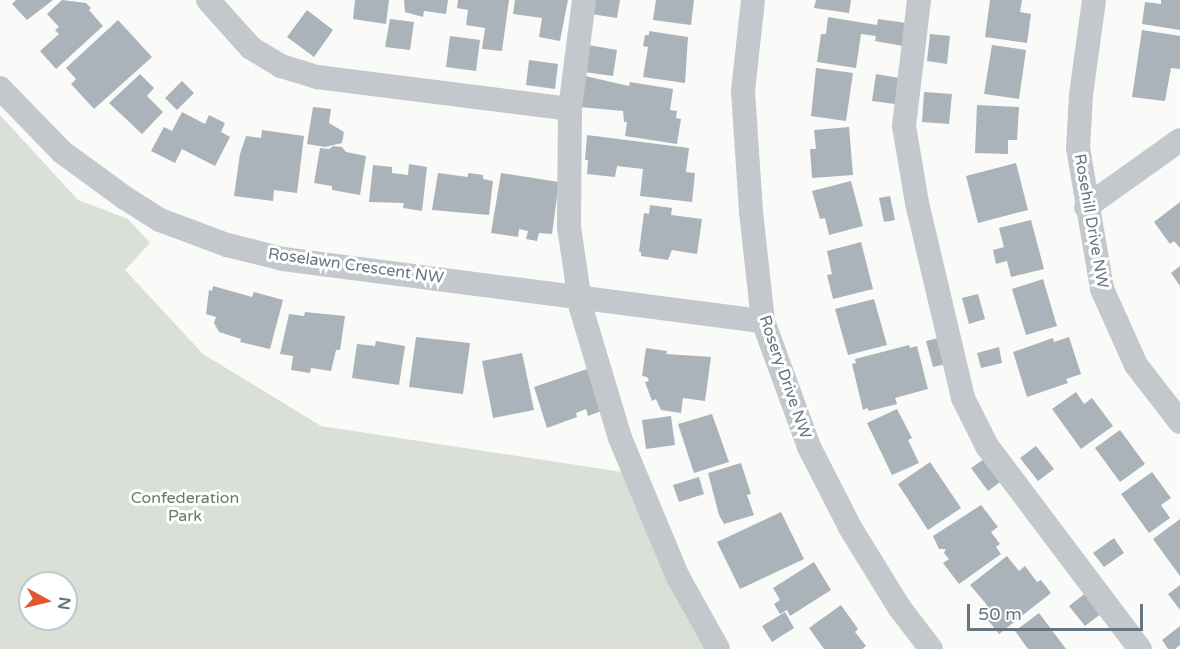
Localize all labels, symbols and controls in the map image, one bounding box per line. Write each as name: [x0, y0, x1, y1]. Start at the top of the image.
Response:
street label: Rosehill Drive NW: [1070, 152, 1112, 290]
street label: Roselawn Crescent NW: [267, 244, 445, 288]
street label: Rosery Drive NW: [755, 313, 815, 441]
park label: Confederation Park: [131, 488, 239, 526]
north arrow: [18, 571, 78, 631]
scale bar: [970, 592, 1146, 630]
text: N: [53, 595, 75, 611]
text: 50 m: [978, 603, 1022, 625]

